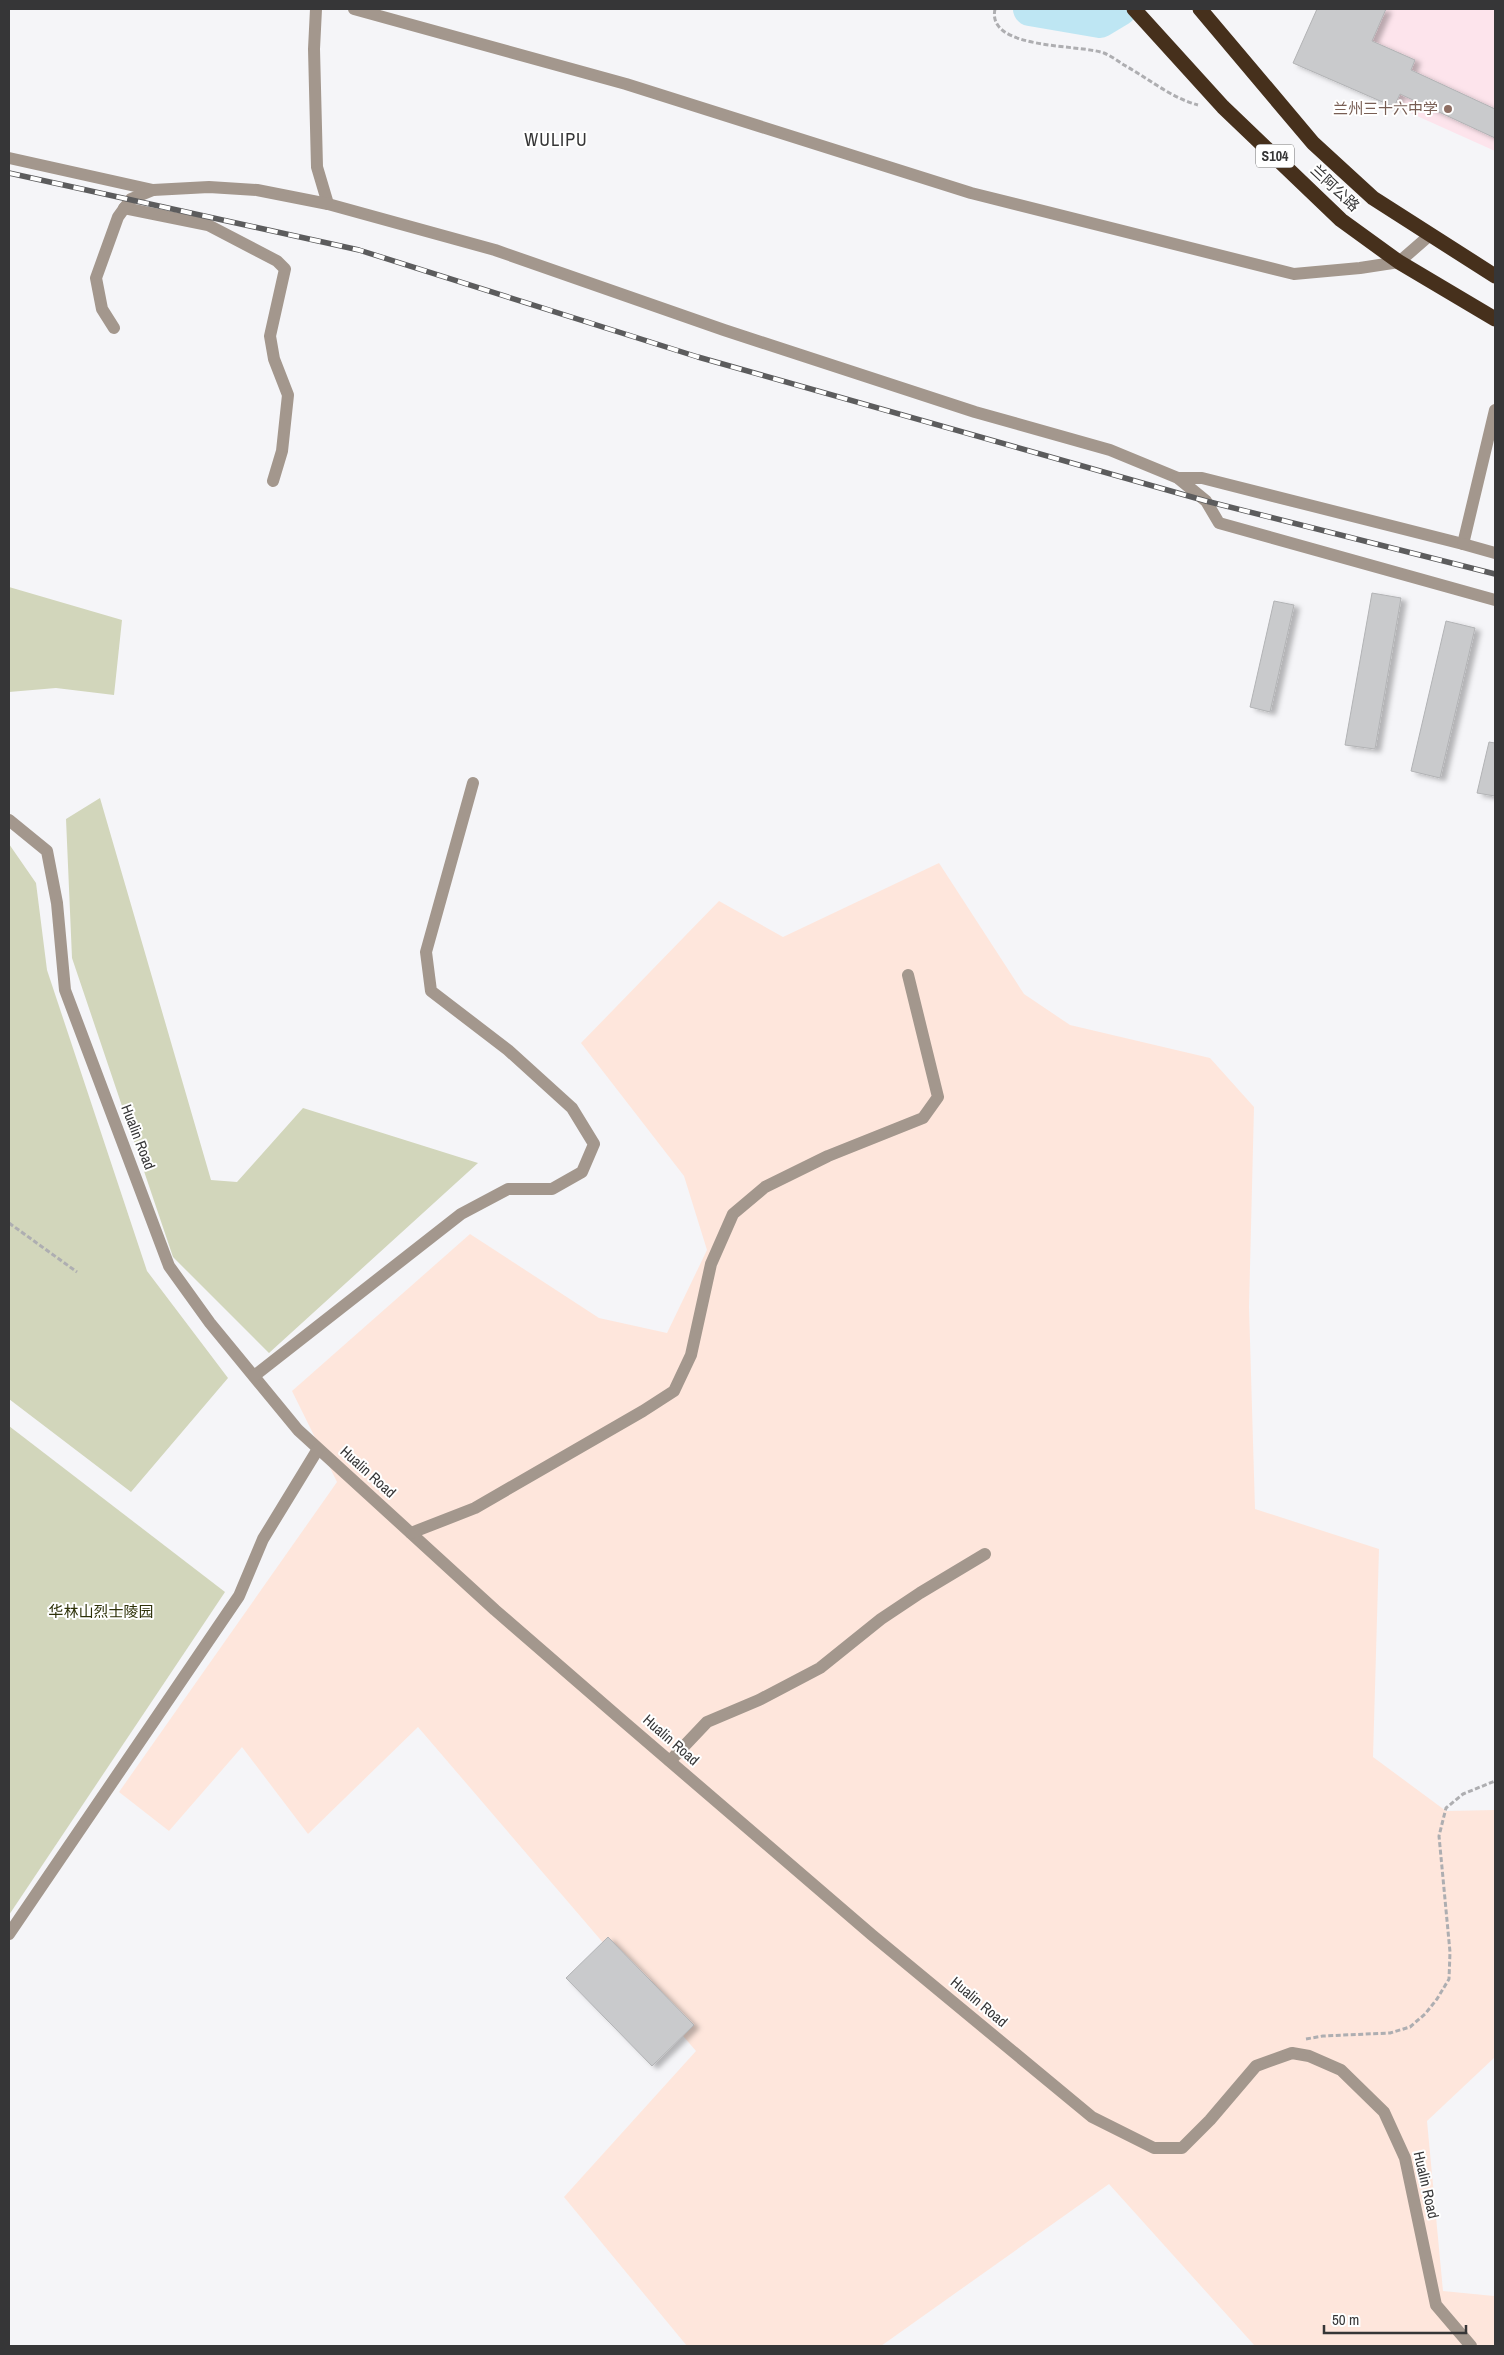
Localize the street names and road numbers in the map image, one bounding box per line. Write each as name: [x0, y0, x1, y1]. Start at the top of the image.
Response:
road number: S104: [1256, 144, 1294, 168]
street label: 兰阿公路: [1306, 159, 1364, 216]
street label: Hualin Road: [116, 1101, 161, 1173]
street label: Hualin Road: [336, 1441, 401, 1502]
street label: Hualin Road: [639, 1709, 704, 1770]
street label: Hualin Road: [946, 1972, 1012, 2032]
street label: Hualin Road: [1409, 2149, 1444, 2221]

